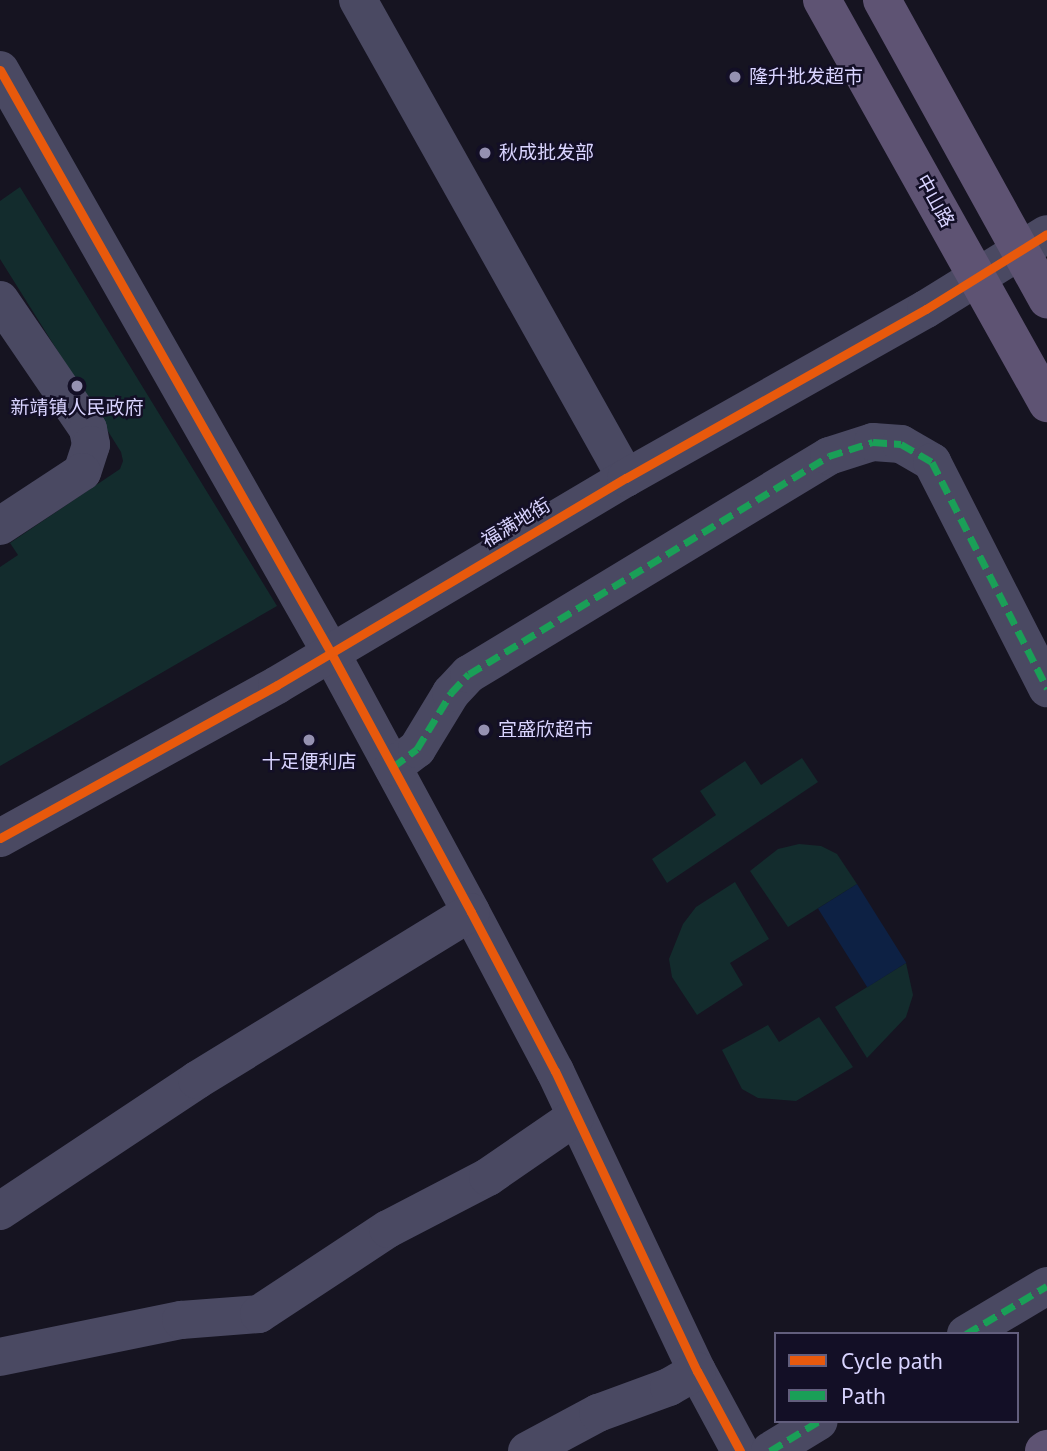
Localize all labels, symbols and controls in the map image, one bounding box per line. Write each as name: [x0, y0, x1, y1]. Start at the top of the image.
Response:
place label: 隆升批发超市: [749, 66, 863, 88]
marker: 隆升批发超市: [727, 69, 743, 85]
place label: 秋成批发部: [499, 142, 594, 164]
marker: 秋成批发部: [477, 145, 493, 161]
street label: 中山路: [911, 171, 959, 231]
marker: 新靖镇人民政府: [69, 378, 85, 394]
place label: 新靖镇人民政府: [11, 397, 143, 419]
street label: 福满地街: [478, 494, 554, 552]
place label: 宜盛欣超市: [498, 719, 593, 741]
marker: 宜盛欣超市: [476, 722, 492, 738]
marker: 十足便利店: [301, 732, 317, 748]
place label: 十足便利店: [262, 751, 356, 773]
legend: [774, 1332, 1019, 1423]
text: Cycle path: [841, 1347, 943, 1375]
text: Path: [841, 1382, 886, 1410]

